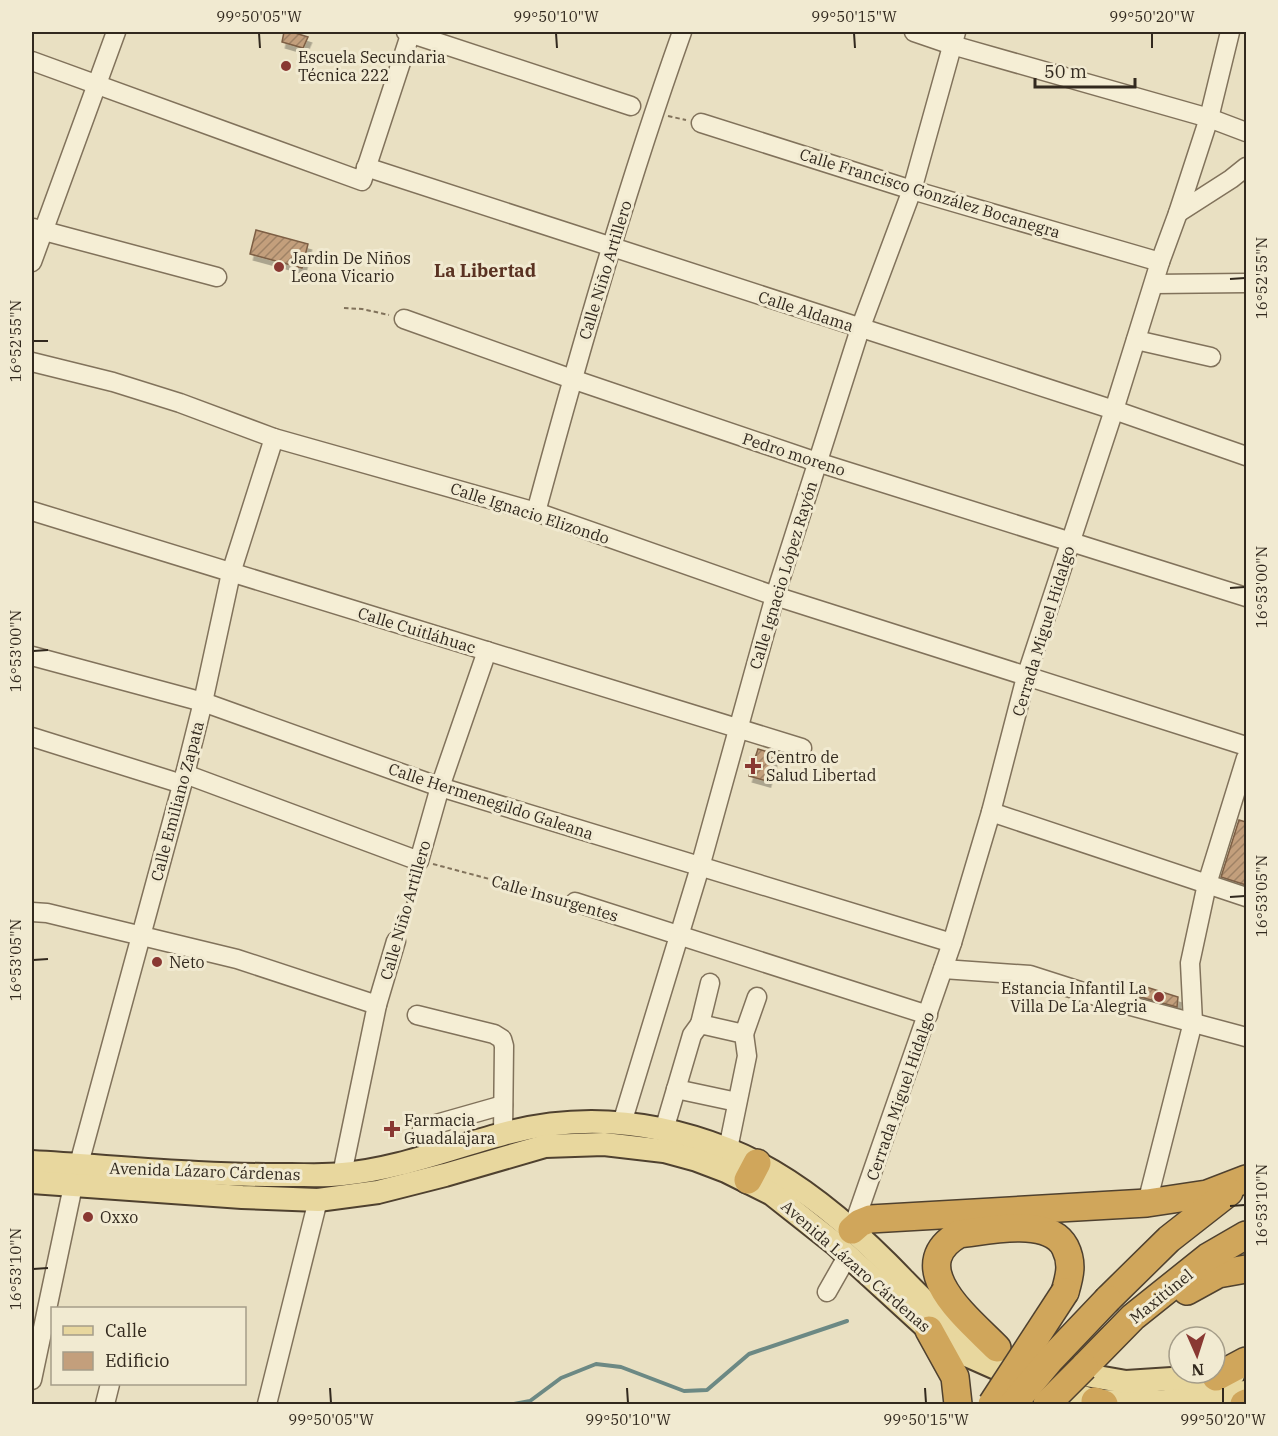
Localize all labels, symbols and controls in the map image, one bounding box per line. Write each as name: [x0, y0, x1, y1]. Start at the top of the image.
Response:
text: 99°50'05"W: [216, 7, 302, 26]
text: 99°50'10"W: [513, 7, 599, 26]
text: 99°50'15"W: [811, 7, 897, 26]
text: 99°50'20"W: [1109, 7, 1195, 26]
place label: Escuela Secundaria Técnica 222: [298, 47, 446, 85]
scale bar: [1035, 51, 1136, 89]
marker: Escuela Secundaria Técnica 222: [279, 59, 293, 73]
text: 50 m: [1044, 60, 1087, 83]
street label: Calle Francisco González Bocanegra: [797, 144, 1063, 242]
street label: Calle Niño Artillero: [574, 198, 636, 342]
text: 16°52'55"N: [1252, 237, 1271, 319]
place label: Jardin De Niños Leona Vicario: [291, 248, 411, 286]
district label: La Libertad: [434, 259, 536, 282]
marker: Jardin De Niños Leona Vicario: [272, 260, 286, 274]
street label: Calle Aldama: [756, 286, 856, 336]
text: 16°52'55"N: [6, 300, 25, 382]
street label: Pedro moreno: [740, 428, 848, 480]
street label: Calle Ignacio Elizondo: [448, 478, 612, 548]
street label: Calle Ignacio López Rayón: [745, 478, 821, 672]
street label: Cerrada Miguel Hidalgo: [1008, 543, 1078, 719]
text: 16°53'00"N: [1252, 546, 1271, 628]
street label: Calle Cuitláhuac: [356, 603, 478, 657]
text: 16°53'00"N: [6, 610, 25, 692]
street label: Calle Emiliano Zapata: [146, 719, 208, 883]
place label: Centro de Salud Libertad: [766, 747, 877, 785]
marker: Centro de Salud Libertad: [744, 757, 762, 775]
street label: Calle Hermenegildo Galeana: [386, 758, 596, 844]
street label: Calle Niño Artillero: [375, 838, 435, 982]
text: 16°53'05"N: [1252, 855, 1271, 937]
street label: Calle Insurgentes: [489, 870, 621, 926]
text: 16°53'05"N: [6, 919, 25, 1001]
place label: Neto: [169, 952, 205, 972]
marker: Neto: [150, 955, 164, 969]
place label: Estancia Infantil La Villa De La Alegria: [1001, 978, 1147, 1016]
marker: Estancia Infantil La Villa De La Alegria: [1152, 990, 1166, 1004]
street label: Cerrada Miguel Hidalgo: [862, 1009, 938, 1183]
place label: Farmacia Guadalajara: [404, 1110, 496, 1148]
marker: Farmacia Guadalajara: [385, 1122, 399, 1136]
street label: Avenida Lázaro Cárdenas: [109, 1158, 301, 1184]
text: 16°53'10"N: [1252, 1164, 1271, 1246]
street label: Avenida Lázaro Cárdenas: [777, 1196, 935, 1336]
place label: Oxxo: [100, 1207, 138, 1227]
marker: Oxxo: [81, 1210, 95, 1224]
text: 16°53'10"N: [6, 1228, 25, 1310]
street label: Maxitúnel: [1125, 1264, 1197, 1328]
legend: [51, 1307, 246, 1385]
text: Calle: [105, 1319, 147, 1342]
north arrow: [1167, 1325, 1227, 1385]
text: Edificio: [105, 1349, 169, 1372]
text: N: [1191, 1360, 1205, 1380]
text: 99°50'05"W: [288, 1410, 374, 1429]
text: 99°50'10"W: [585, 1410, 671, 1429]
text: 99°50'15"W: [883, 1410, 969, 1429]
text: 99°50'20"W: [1180, 1410, 1266, 1429]

